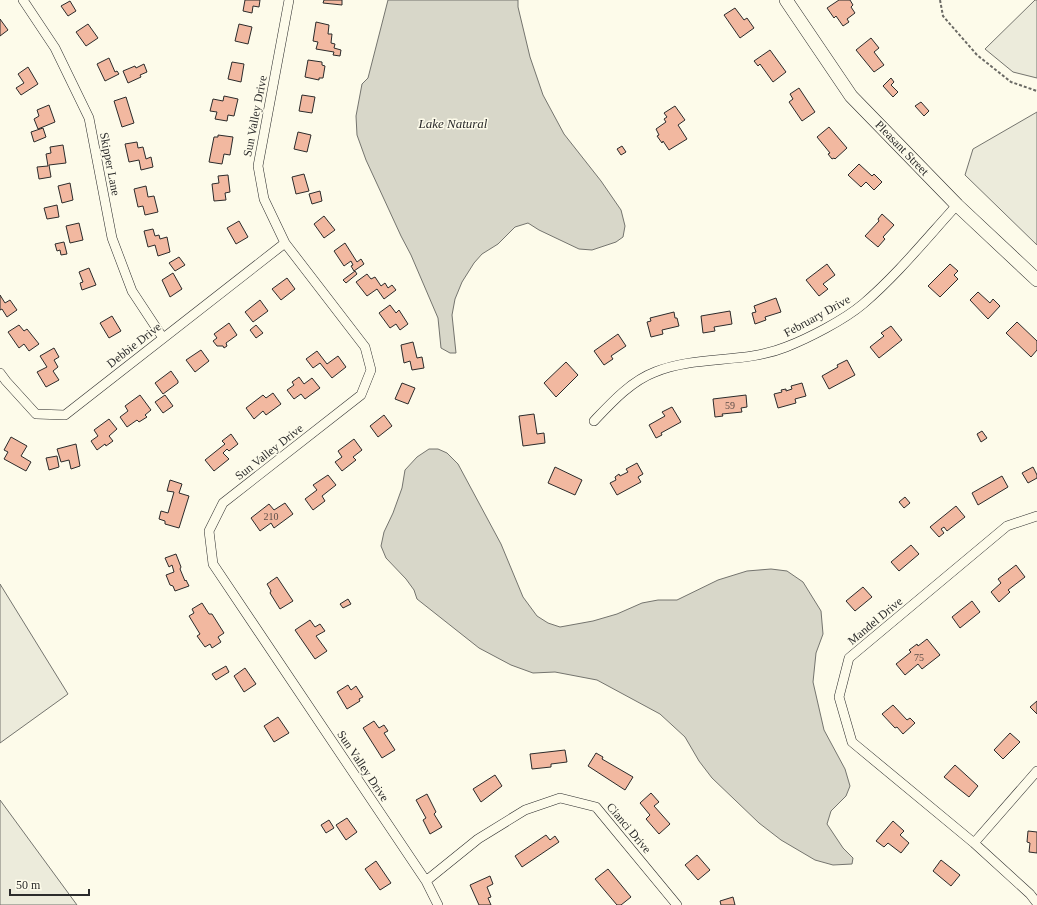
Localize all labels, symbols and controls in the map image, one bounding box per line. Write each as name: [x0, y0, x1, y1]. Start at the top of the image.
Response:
street label: Sun Valley Drive: [240, 74, 270, 158]
water label: Lake Natural: [418, 116, 488, 131]
street label: Pleasant Street: [872, 118, 932, 179]
street label: Skipper Lane: [97, 131, 123, 197]
street label: February Drive: [781, 292, 853, 340]
street label: Debbie Drive: [104, 319, 164, 371]
house number: 59: [725, 400, 735, 411]
street label: Sun Valley Drive: [232, 421, 306, 483]
house number: 210: [264, 511, 279, 522]
street label: Mandel Drive: [845, 594, 905, 648]
house number: 75: [914, 652, 924, 663]
street label: Sun Valley Drive: [334, 728, 392, 804]
street label: Cianci Drive: [604, 800, 654, 856]
scale bar: [10, 871, 89, 897]
text: 50 m: [16, 878, 41, 892]

